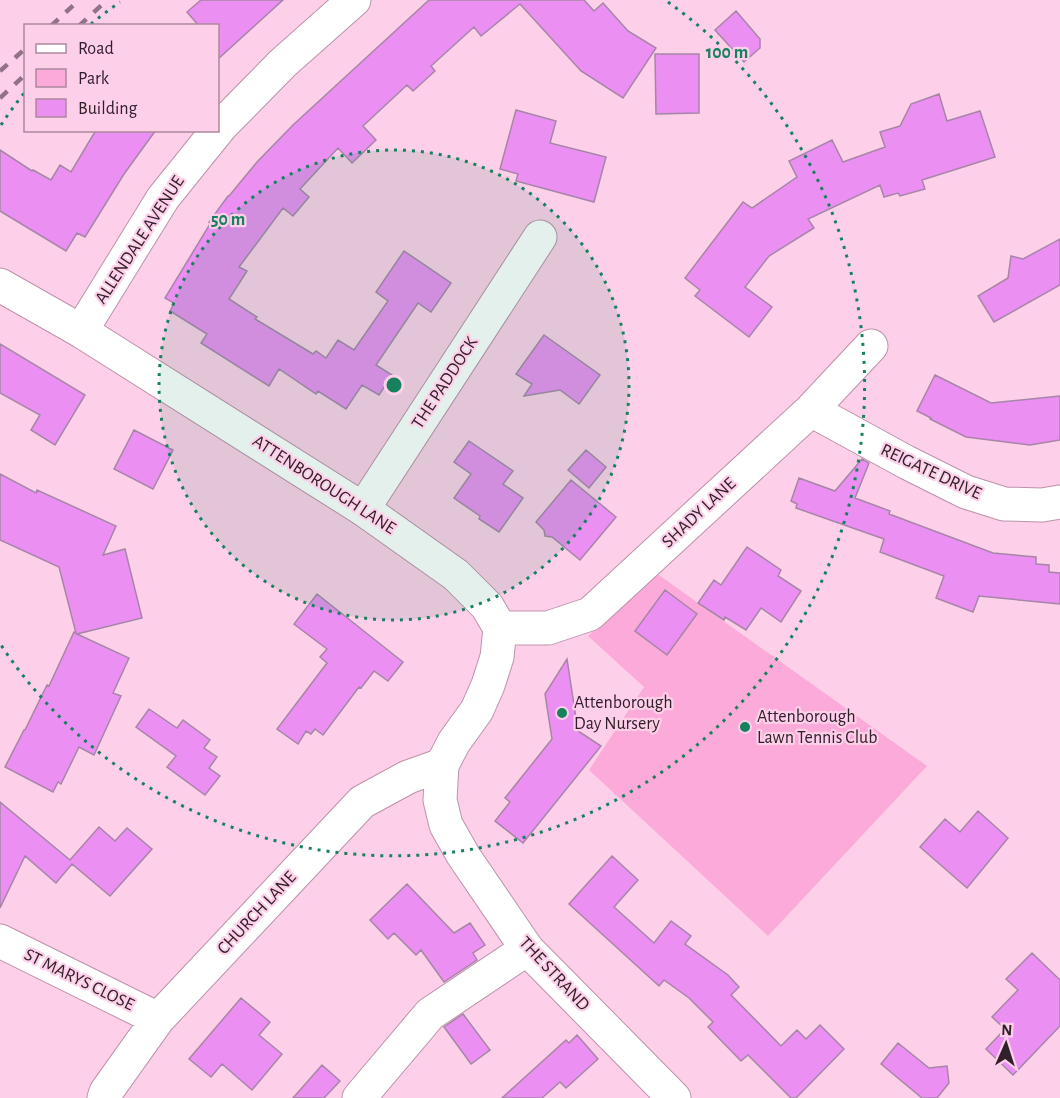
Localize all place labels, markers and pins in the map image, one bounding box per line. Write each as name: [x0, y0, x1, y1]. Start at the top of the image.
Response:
centre of rings: [384, 375, 404, 395]
place label: Attenborough Day Nursery: [574, 694, 673, 733]
marker: Attenborough Day Nursery: [555, 706, 569, 720]
place label: Attenborough Lawn Tennis Club: [757, 708, 878, 747]
marker: Attenborough Lawn Tennis Club: [738, 720, 752, 734]

